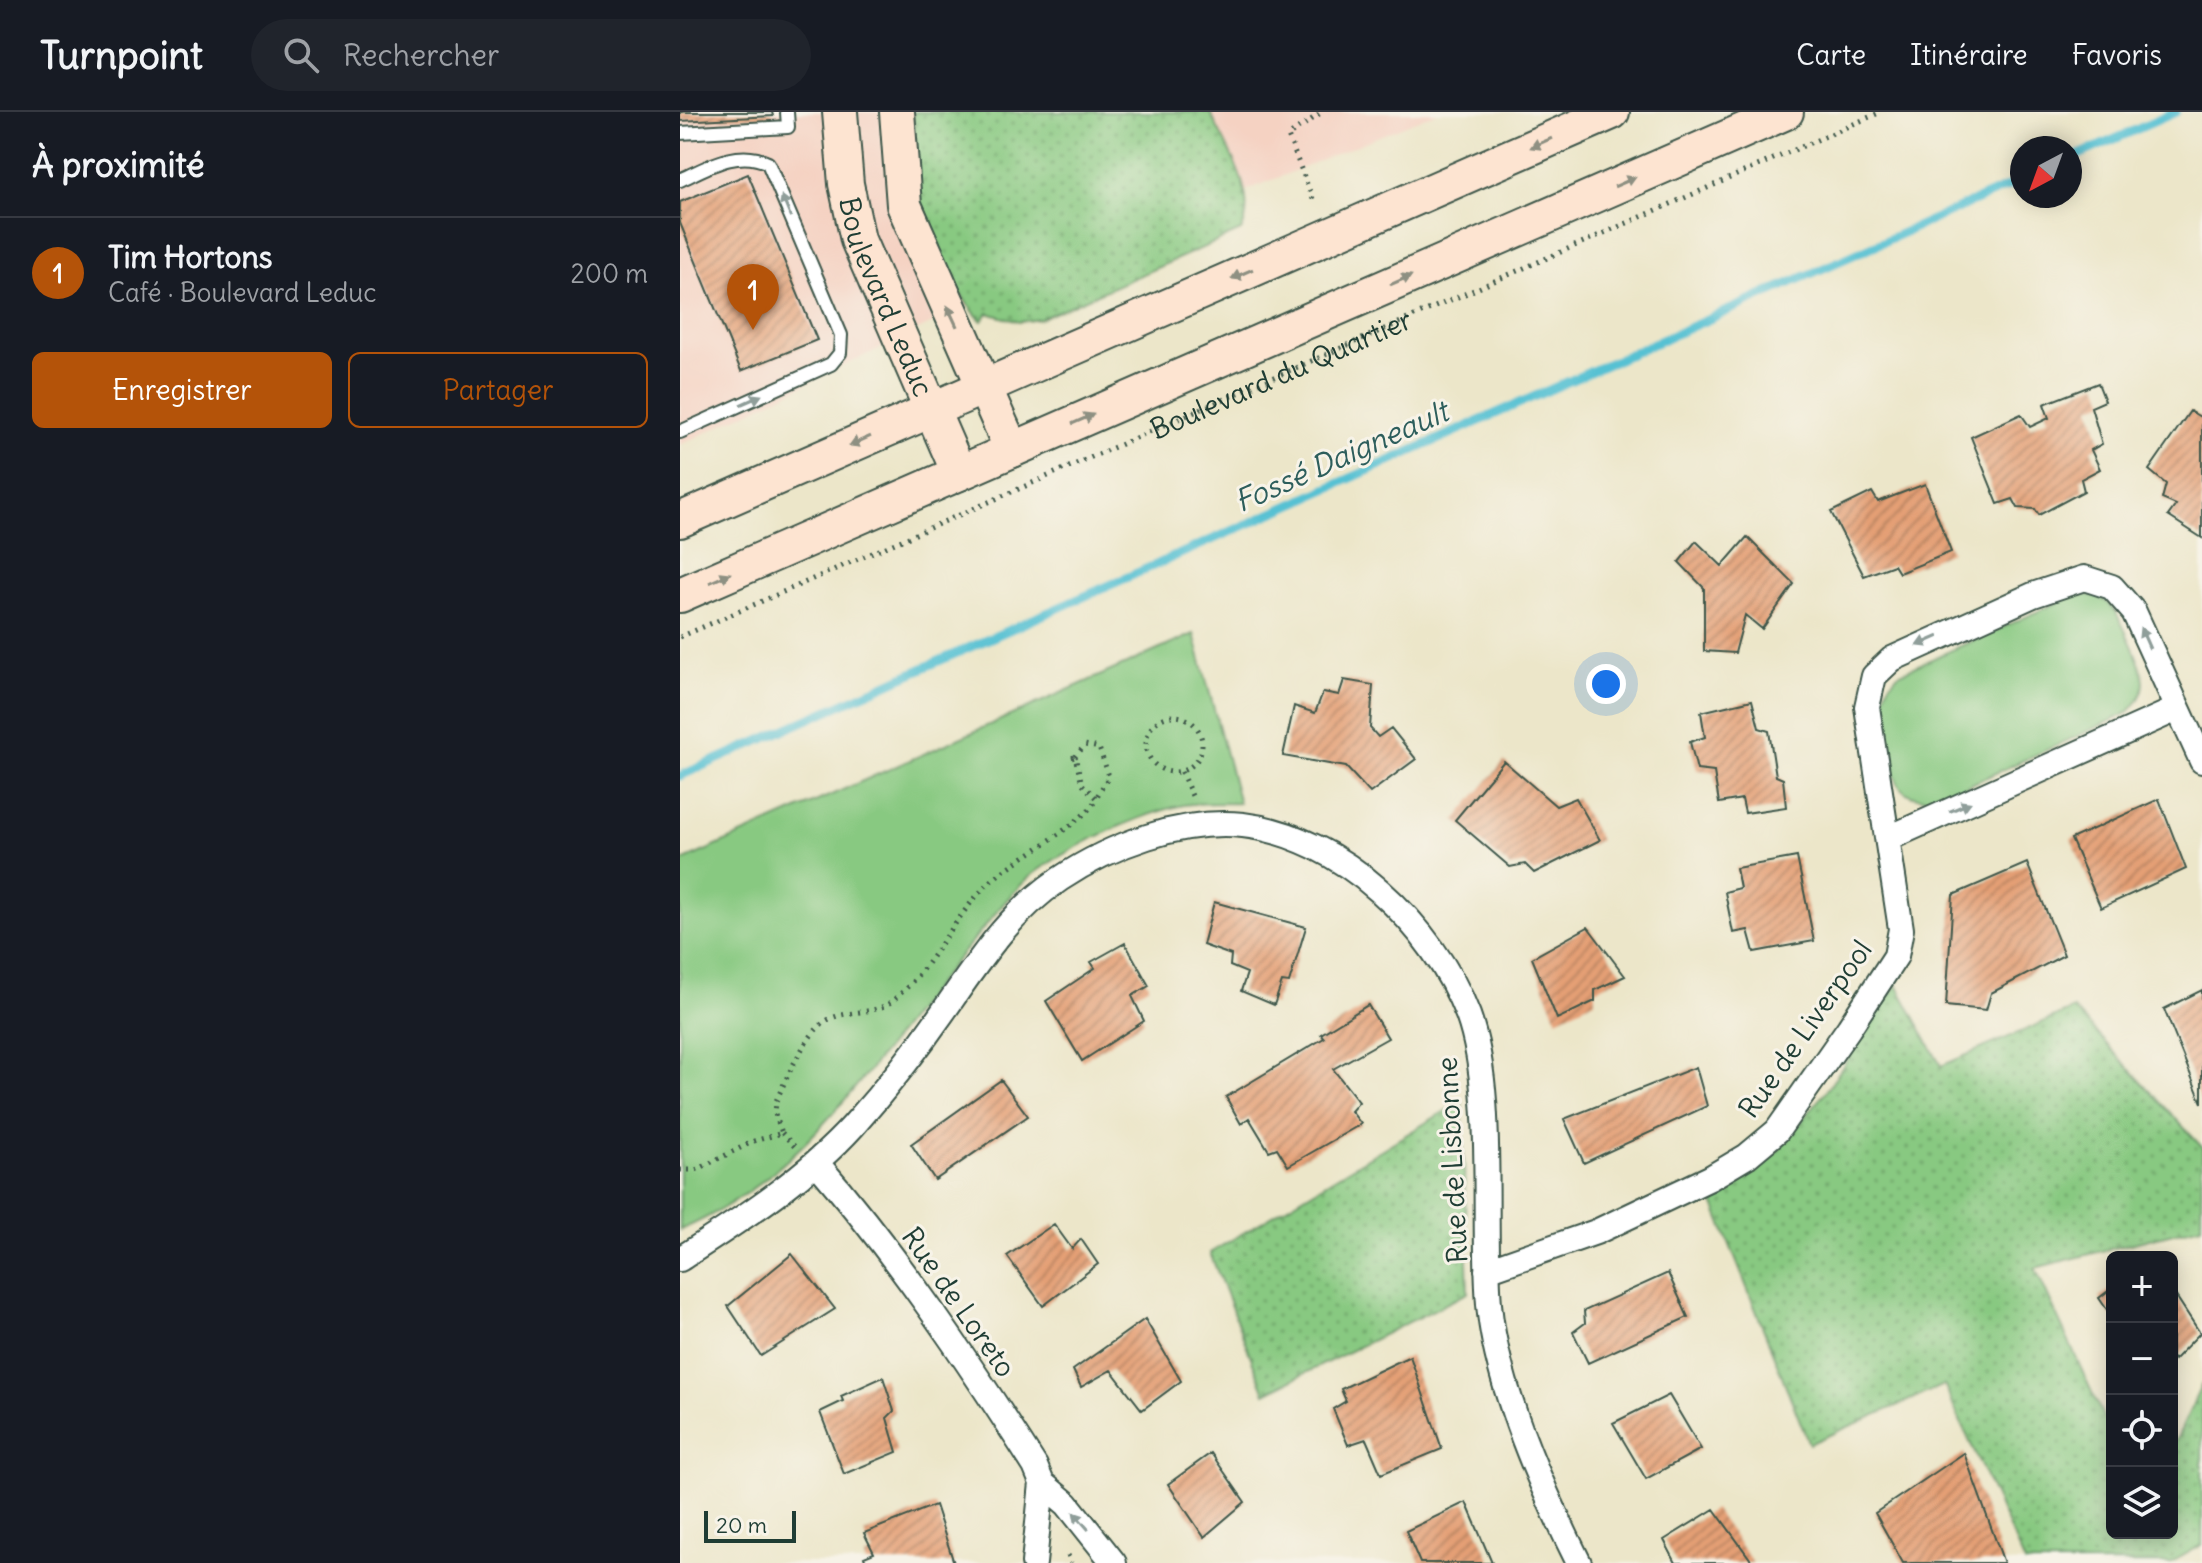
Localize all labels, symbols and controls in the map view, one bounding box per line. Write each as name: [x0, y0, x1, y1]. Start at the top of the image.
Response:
search box: [251, 19, 811, 91]
text: Turnpoint: [40, 32, 203, 79]
icon: search: [279, 33, 323, 77]
text: Rechercher: [343, 36, 499, 74]
text: Carte: [1796, 37, 1866, 73]
text: Itinéraire: [1910, 37, 2028, 73]
text: Favoris: [2072, 37, 2162, 73]
north arrow: [2010, 136, 2082, 208]
one-way arrow: [1529, 137, 1553, 150]
text: À proximité: [32, 143, 205, 186]
one-way arrow: [1613, 176, 1637, 189]
one-way arrow: [779, 194, 792, 218]
street label: Boulevard Leduc: [831, 194, 942, 402]
text: Tim Hortons: [108, 238, 273, 276]
text: 1: [53, 257, 63, 290]
text: 200 m: [571, 257, 648, 290]
pin: 1: [727, 264, 779, 330]
one-way arrow: [1230, 268, 1254, 281]
one-way arrow: [1389, 274, 1413, 287]
text: Café · Boulevard Leduc: [108, 276, 376, 309]
street label: Boulevard du Quartier: [1145, 301, 1418, 447]
one-way arrow: [945, 304, 959, 328]
button: Enregistrer: [32, 352, 332, 428]
button: Partager: [348, 352, 648, 428]
water label: Fossé Daigneault: [1228, 390, 1457, 520]
one-way arrow: [739, 393, 763, 407]
one-way arrow: [1071, 413, 1095, 426]
one-way arrow: [848, 435, 872, 448]
one-way arrow: [709, 571, 732, 584]
one-way arrow: [2139, 626, 2152, 650]
one-way arrow: [1916, 635, 1940, 648]
your location: [1586, 664, 1626, 704]
one-way arrow: [1948, 801, 1972, 814]
street label: Rue de Liverpool: [1730, 933, 1880, 1125]
street label: Rue de Lisbonne: [1429, 1056, 1475, 1264]
street label: Rue de Loreto: [894, 1220, 1024, 1384]
map controls: [2106, 1251, 2178, 1539]
button: +: [2106, 1251, 2178, 1323]
button: −: [2106, 1323, 2178, 1395]
button: locate: [2106, 1395, 2178, 1467]
button: layers: [2106, 1467, 2178, 1539]
scale bar: [704, 1507, 796, 1543]
text: 20 m: [716, 1511, 767, 1539]
one-way arrow: [1073, 1511, 1090, 1531]

